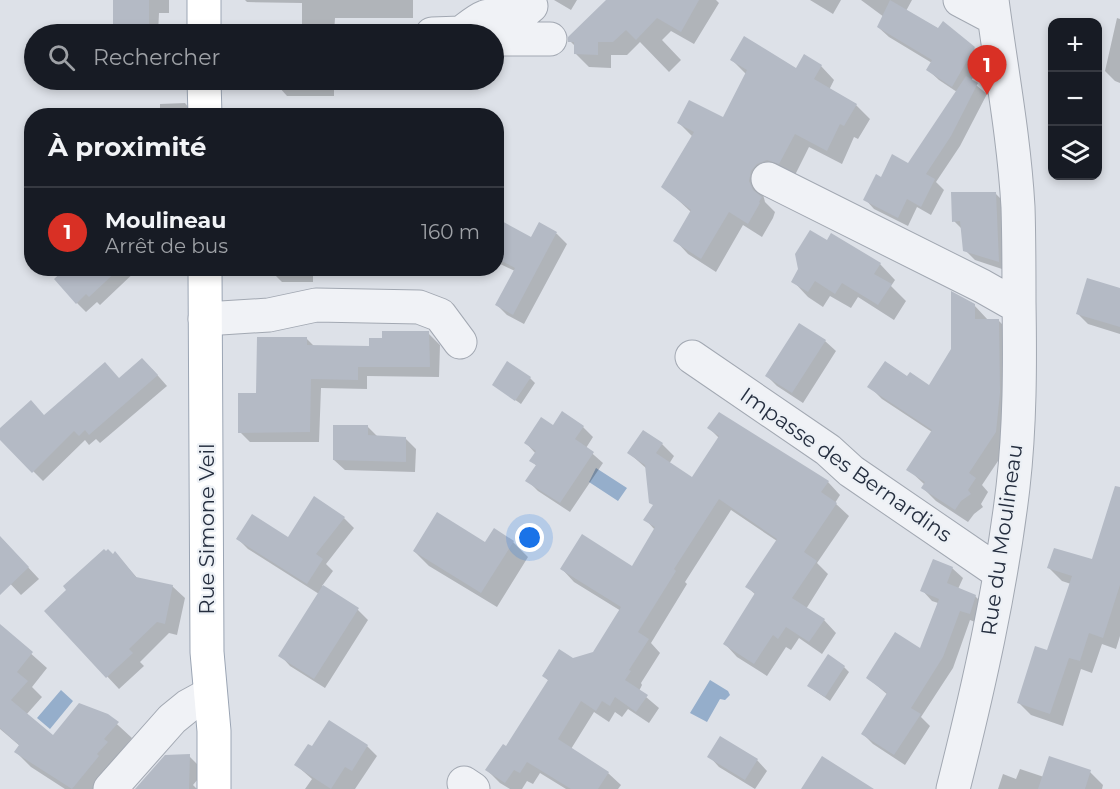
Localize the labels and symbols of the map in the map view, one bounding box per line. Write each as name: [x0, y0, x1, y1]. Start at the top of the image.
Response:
pin: 1: [968, 46, 1006, 95]
street label: Impasse des Bernardins: [736, 382, 957, 547]
street label: Rue Simone Veil: [194, 443, 219, 615]
street label: Rue du Moulineau: [976, 443, 1027, 637]
your location: [515, 523, 544, 552]

